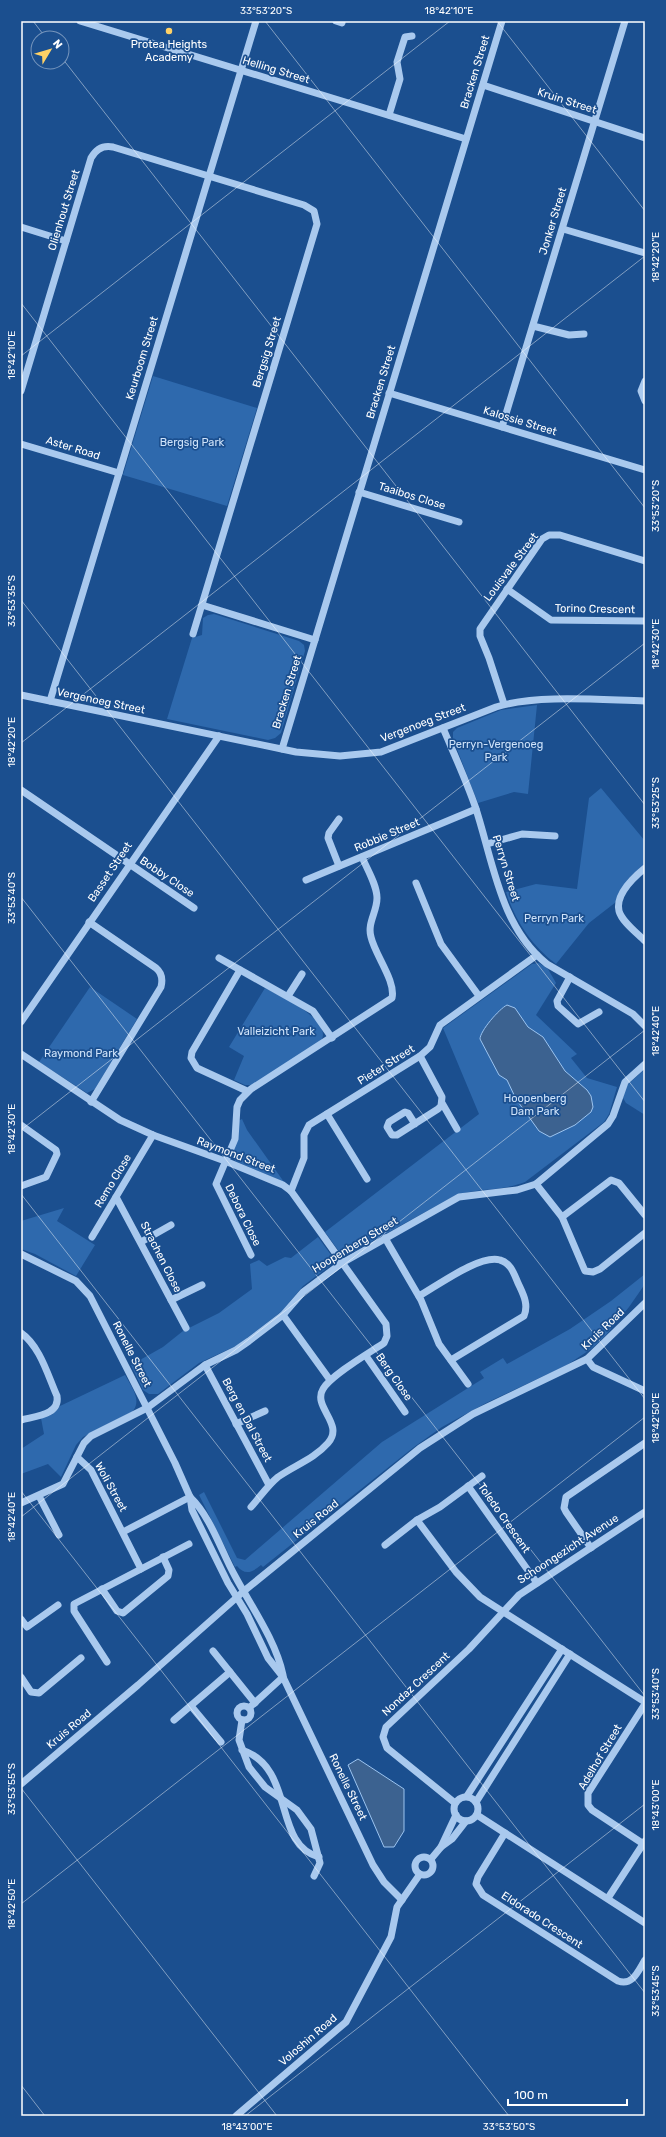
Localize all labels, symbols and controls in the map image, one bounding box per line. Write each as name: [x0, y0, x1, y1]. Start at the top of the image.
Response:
text: 33°53'20"S: [240, 5, 292, 17]
text: 18°42'10"E: [425, 5, 473, 17]
marker: Protea Heights Academy: [164, 26, 174, 36]
north arrow: [30, 30, 70, 70]
street label: Bracken Street: [458, 33, 493, 110]
text: N: [50, 37, 65, 51]
place label: Protea Heights Academy: [131, 38, 208, 64]
street label: Helling Street: [241, 54, 312, 87]
street label: Kruin Street: [536, 85, 599, 117]
street label: Olienhout Street: [45, 167, 83, 252]
street label: Jonker Street: [537, 185, 570, 256]
text: 18°42'20"E: [650, 232, 662, 282]
street label: Keurboom Street: [123, 314, 161, 401]
street label: Bergsig Street: [250, 314, 284, 389]
text: 18°42'10"E: [6, 331, 18, 379]
street label: Bracken Street: [364, 343, 399, 420]
street label: Kalossie Street: [482, 404, 559, 439]
street label: Aster Road: [44, 434, 102, 462]
park label: Bergsig Park: [160, 436, 225, 449]
street label: Taaibos Close: [377, 480, 447, 512]
text: 33°53'20"S: [650, 480, 662, 532]
street label: Louisvale Street: [481, 530, 541, 604]
text: 33°53'35"S: [6, 575, 18, 627]
street label: Torino Crescent: [555, 602, 636, 616]
text: 18°42'30"E: [650, 619, 662, 669]
street label: Bracken Street: [270, 653, 305, 730]
street label: Vergenoeg Street: [56, 685, 147, 717]
street label: Vergenoeg Street: [379, 701, 468, 745]
text: 18°42'20"E: [6, 717, 18, 767]
park label: Perryn-Vergenoeg Park: [449, 738, 543, 764]
text: 33°53'25"S: [650, 777, 662, 829]
street label: Robbie Street: [352, 815, 422, 855]
street label: Perryn Street: [490, 833, 522, 903]
street label: Basset Street: [85, 839, 135, 904]
street label: Bobby Close: [137, 854, 197, 900]
text: 33°53'40"S: [6, 872, 18, 924]
park label: Perryn Park: [524, 912, 584, 925]
text: 18°42'40"E: [650, 1006, 662, 1056]
park label: Valleizicht Park: [237, 1025, 315, 1038]
street label: Pieter Street: [355, 1042, 417, 1088]
park label: Raymond Park: [44, 1047, 118, 1060]
park label: Hoopenberg Dam Park: [503, 1092, 567, 1118]
text: 18°42'30"E: [6, 1104, 18, 1154]
street label: Raymond Street: [195, 1134, 278, 1176]
street label: Remo Close: [92, 1152, 134, 1210]
street label: Debora Close: [222, 1182, 264, 1248]
street label: Hoopenberg Street: [310, 1214, 401, 1276]
street label: Strachen Close: [138, 1219, 184, 1295]
street label: Kruis Road: [579, 1305, 627, 1353]
street label: Ronelle Street: [110, 1319, 155, 1390]
street label: Berg Close: [373, 1351, 415, 1403]
street label: Berg en Dal Street: [219, 1376, 275, 1465]
text: 18°42'50"E: [650, 1393, 662, 1443]
street label: Woli Street: [92, 1460, 130, 1515]
street label: Toledo Crescent: [475, 1481, 533, 1556]
text: 18°42'40"E: [6, 1492, 18, 1542]
street label: Kruis Road: [291, 1497, 341, 1541]
street label: Schoongezicht Avenue: [515, 1511, 621, 1587]
street label: Nondaz Crescent: [379, 1649, 453, 1719]
text: 33°53'40"S: [650, 1668, 662, 1720]
street label: Kruis Road: [44, 1707, 94, 1751]
street label: Adelhof Street: [575, 1721, 625, 1792]
street label: Ronelle Street: [326, 1752, 370, 1823]
text: 33°53'55"S: [6, 1763, 18, 1815]
text: 18°43'00"E: [650, 1780, 662, 1831]
text: 18°42'50"E: [6, 1879, 18, 1929]
street label: Eldorado Crescent: [499, 1889, 586, 1951]
text: 33°53'45"S: [650, 1965, 662, 2017]
street label: Voloshin Road: [276, 2011, 340, 2069]
scale bar: [508, 2081, 627, 2107]
text: 100 m: [514, 2088, 548, 2102]
text: 18°43'00"E: [222, 2121, 273, 2133]
text: 33°53'50"S: [483, 2121, 535, 2133]

